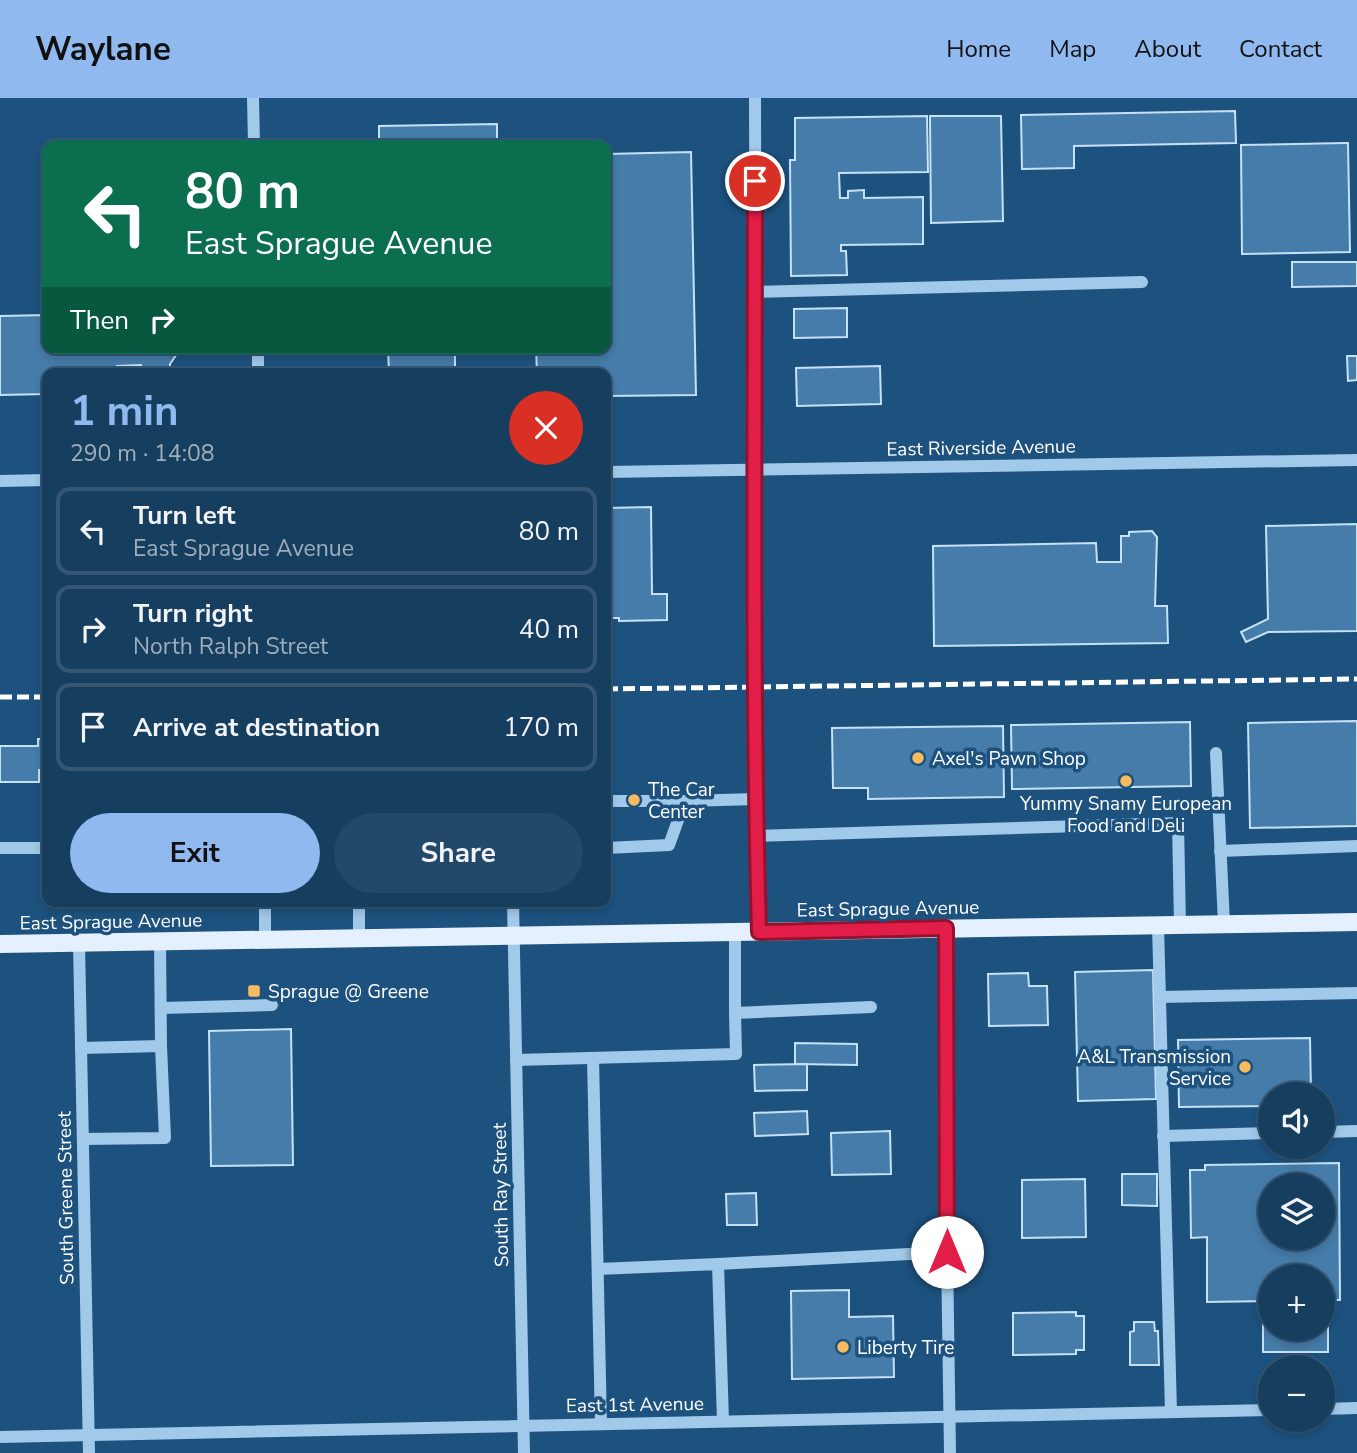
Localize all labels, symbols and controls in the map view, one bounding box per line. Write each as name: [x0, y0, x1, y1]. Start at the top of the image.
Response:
text: Waylane: [35, 27, 171, 72]
text: Home: [946, 33, 1011, 65]
text: Map: [1049, 33, 1096, 65]
text: About: [1134, 33, 1201, 65]
text: Contact: [1239, 33, 1322, 65]
pin: [725, 151, 785, 211]
text: 80 m: [185, 158, 300, 225]
icon: arrive: [736, 162, 774, 200]
icon: left: [70, 168, 161, 259]
text: East Sprague Avenue: [185, 222, 492, 265]
icon: right: [143, 301, 181, 339]
text: Then: [70, 303, 129, 338]
text: 1 min: [70, 383, 179, 440]
button: close: [509, 391, 583, 465]
street label: East Riverside Avenue: [886, 433, 1076, 463]
text: 290 m · 14:08: [70, 438, 215, 469]
text: Turn left: [133, 498, 236, 533]
icon: left: [74, 512, 112, 550]
text: 80 m: [519, 514, 579, 549]
text: East Sprague Avenue: [133, 533, 354, 564]
text: Turn right: [133, 596, 252, 631]
icon: right: [74, 610, 112, 648]
text: 40 m: [519, 612, 579, 647]
text: North Ralph Street: [133, 631, 328, 662]
icon: arrive: [74, 708, 112, 746]
text: Arrive at destination: [133, 710, 380, 745]
text: 170 m: [503, 710, 579, 745]
place label: Axel's Pawn Shop: [932, 746, 1086, 772]
marker: Axel's Pawn Shop: [910, 750, 926, 766]
marker: Yummy Snamy European Food and Deli: [1118, 773, 1134, 789]
place label: The Car Center: [648, 777, 715, 825]
place label: Yummy Snamy European Food and Deli: [1019, 791, 1232, 839]
marker: The Car Center: [626, 792, 642, 808]
button: Exit: [70, 813, 320, 893]
button: Share: [334, 813, 583, 893]
street label: East Sprague Avenue: [797, 894, 980, 924]
street label: East Sprague Avenue: [20, 907, 203, 937]
place label: Sprague @ Greene: [268, 979, 429, 1005]
marker: Sprague @ Greene: [246, 983, 262, 999]
place label: A&L Transmission Service: [1077, 1044, 1231, 1092]
marker: A&L Transmission Service: [1237, 1059, 1253, 1075]
map controls: [1258, 1082, 1335, 1432]
button: sound: [1258, 1082, 1335, 1159]
street label: South Greene Street: [51, 1111, 81, 1285]
street label: South Ray Street: [487, 1122, 515, 1267]
button: layers: [1258, 1173, 1335, 1250]
position arrow: [910, 1215, 984, 1289]
button: +: [1258, 1264, 1335, 1341]
place label: Liberty Tire: [857, 1335, 954, 1361]
marker: Liberty Tire: [835, 1339, 851, 1355]
button: −: [1258, 1355, 1335, 1432]
street label: East 1st Avenue: [566, 1391, 704, 1419]

